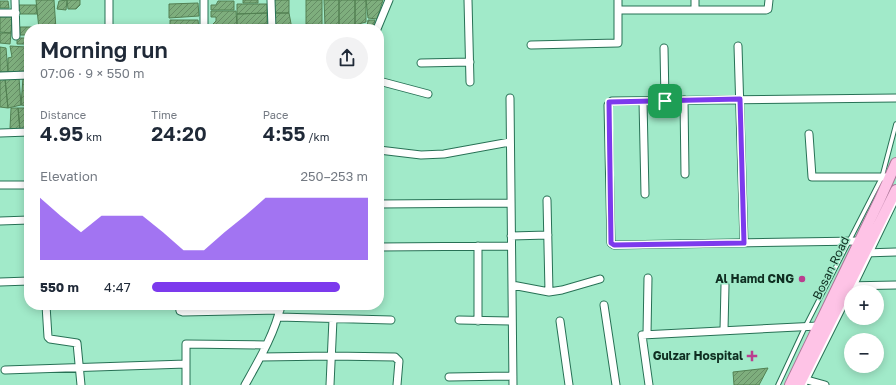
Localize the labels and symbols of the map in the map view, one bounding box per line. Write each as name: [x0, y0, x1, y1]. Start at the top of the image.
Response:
pin: [648, 84, 682, 118]
street label: Bosan Road: [809, 234, 852, 302]
place label: Al Hamd CNG: [715, 271, 794, 286]
marker: Al Hamd CNG: [797, 274, 807, 284]
place label: Gulzar Hospital: [653, 348, 743, 363]
marker: Gulzar Hospital: [746, 350, 758, 362]

